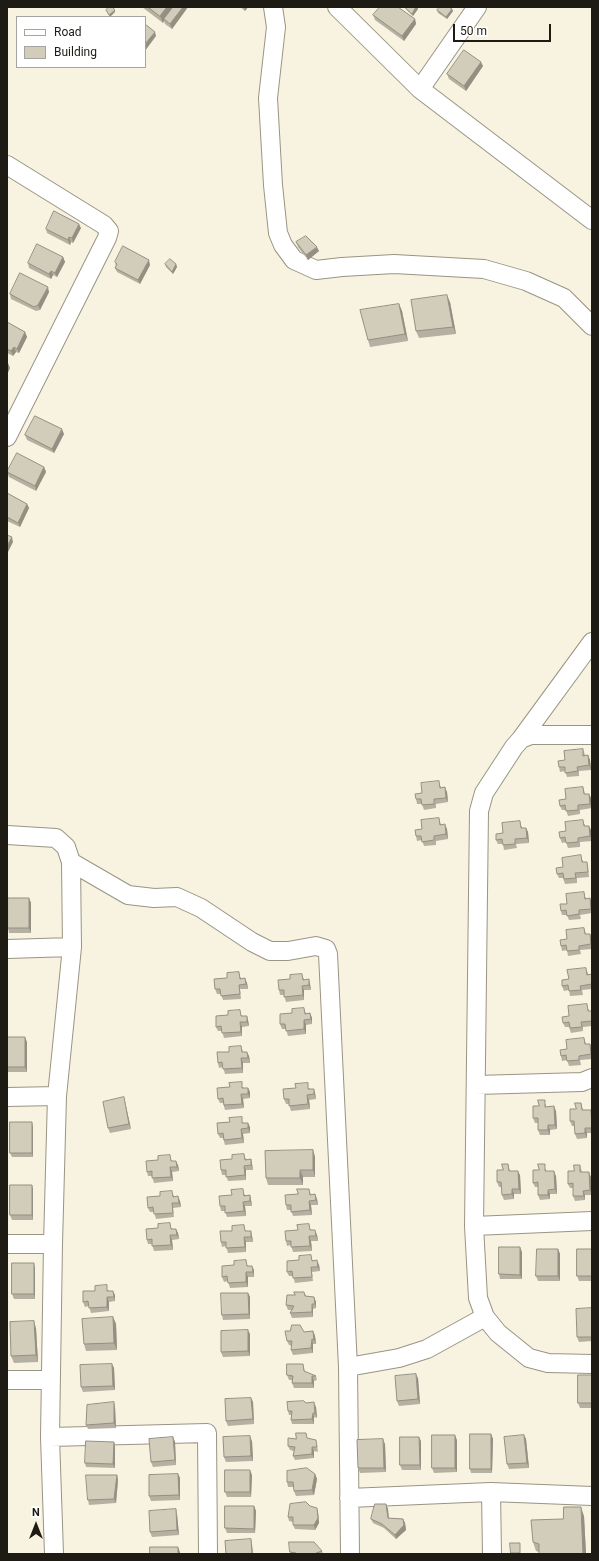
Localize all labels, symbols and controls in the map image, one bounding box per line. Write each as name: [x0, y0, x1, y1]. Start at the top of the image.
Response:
legend: [16, 16, 146, 68]
scale bar: [455, 16, 553, 42]
text: 50 m: [460, 24, 487, 38]
text: Road: [54, 25, 82, 39]
text: Building: [54, 45, 97, 59]
north arrow: [16, 1505, 56, 1545]
text: N: [32, 1506, 40, 1519]

